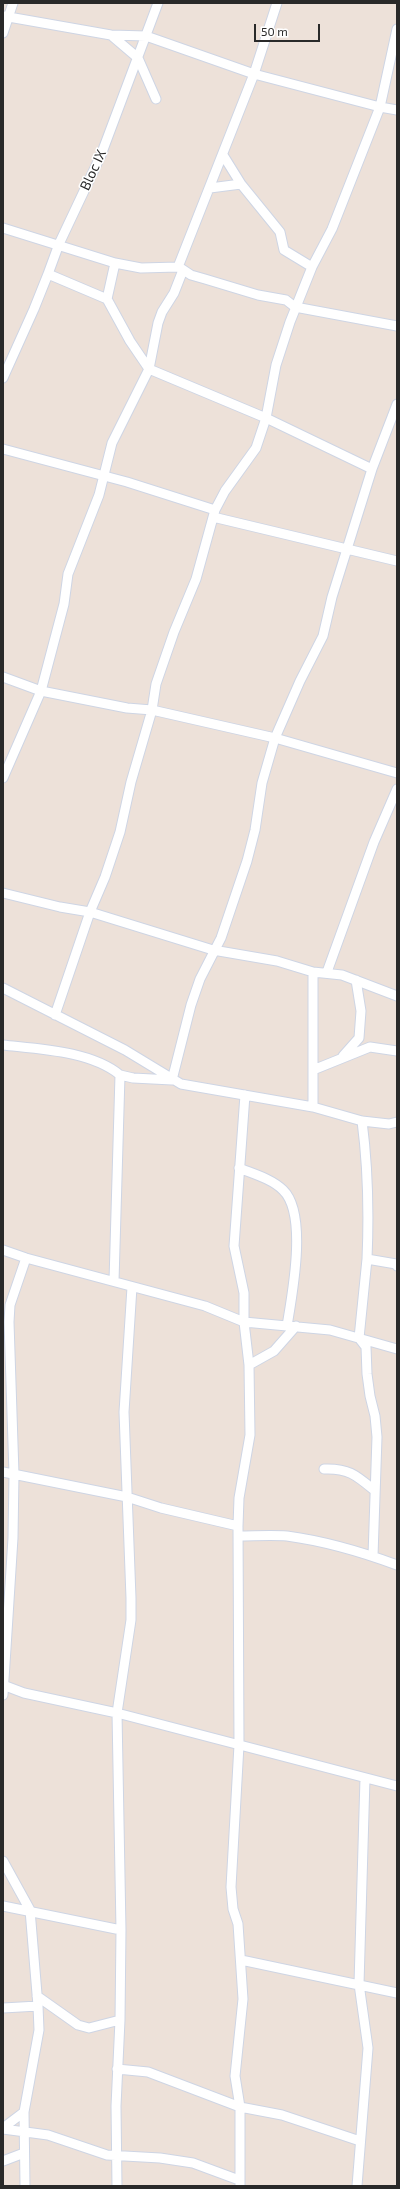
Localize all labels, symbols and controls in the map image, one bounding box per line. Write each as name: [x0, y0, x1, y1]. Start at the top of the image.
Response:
scale bar: [256, 16, 322, 42]
text: 50 m: [261, 24, 288, 38]
street label: Bloc IX: [76, 147, 110, 193]

